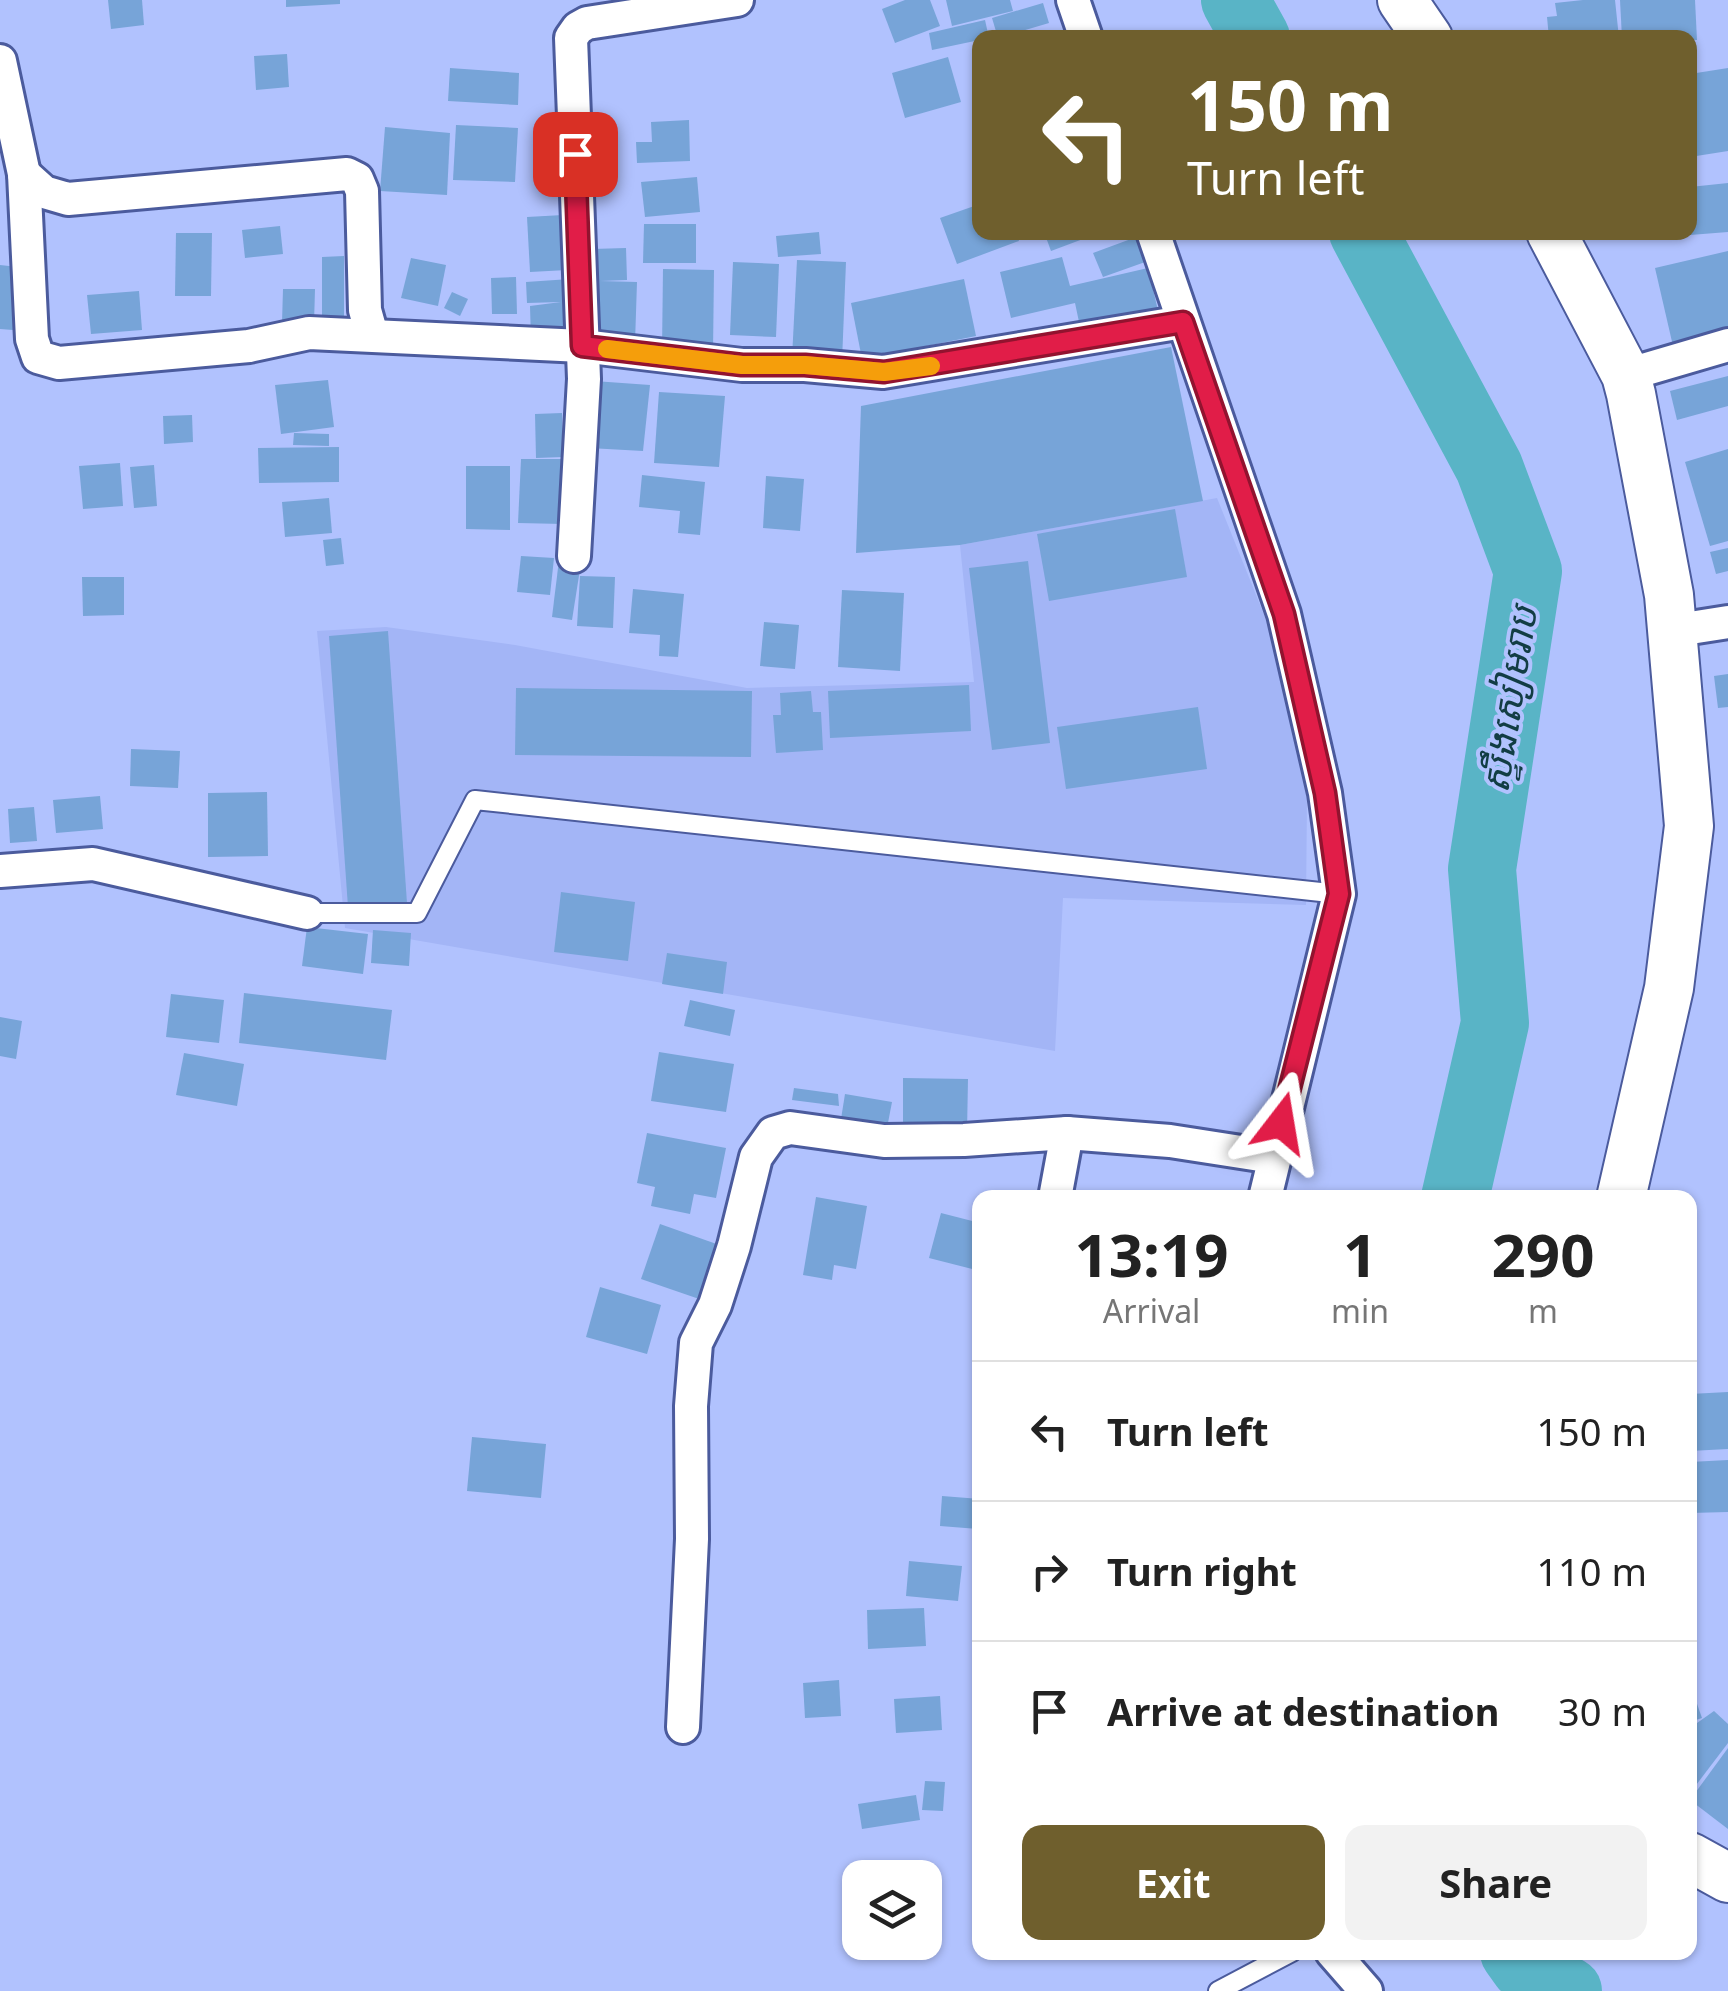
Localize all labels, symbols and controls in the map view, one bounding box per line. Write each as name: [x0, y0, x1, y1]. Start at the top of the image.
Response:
text: 150 m: [1187, 56, 1394, 152]
icon: left: [1022, 70, 1152, 200]
pin: [533, 112, 618, 197]
icon: arrive: [548, 127, 603, 182]
text: Turn left: [1187, 147, 1364, 208]
water label: ស្ទឹងសៀមរាប: [1468, 599, 1549, 796]
position arrow: [1229, 1071, 1333, 1175]
text: 13:19: [1074, 1213, 1229, 1295]
text: 1: [1343, 1213, 1377, 1295]
text: 290: [1492, 1213, 1595, 1295]
text: Arrival: [1103, 1289, 1200, 1332]
text: min: [1331, 1289, 1389, 1332]
text: m: [1528, 1289, 1558, 1332]
icon: left: [1022, 1404, 1077, 1459]
text: Turn left: [1107, 1405, 1269, 1457]
text: 150 m: [1536, 1405, 1647, 1457]
icon: right: [1022, 1544, 1077, 1599]
text: Turn right: [1107, 1545, 1297, 1597]
text: 110 m: [1536, 1545, 1647, 1597]
icon: arrive: [1022, 1684, 1077, 1739]
text: Arrive at destination: [1107, 1685, 1499, 1737]
text: 30 m: [1558, 1685, 1647, 1737]
button: Exit: [1022, 1825, 1325, 1940]
button: Share: [1345, 1825, 1647, 1940]
map controls: [842, 1860, 942, 1960]
button: layers: [842, 1860, 942, 1960]

